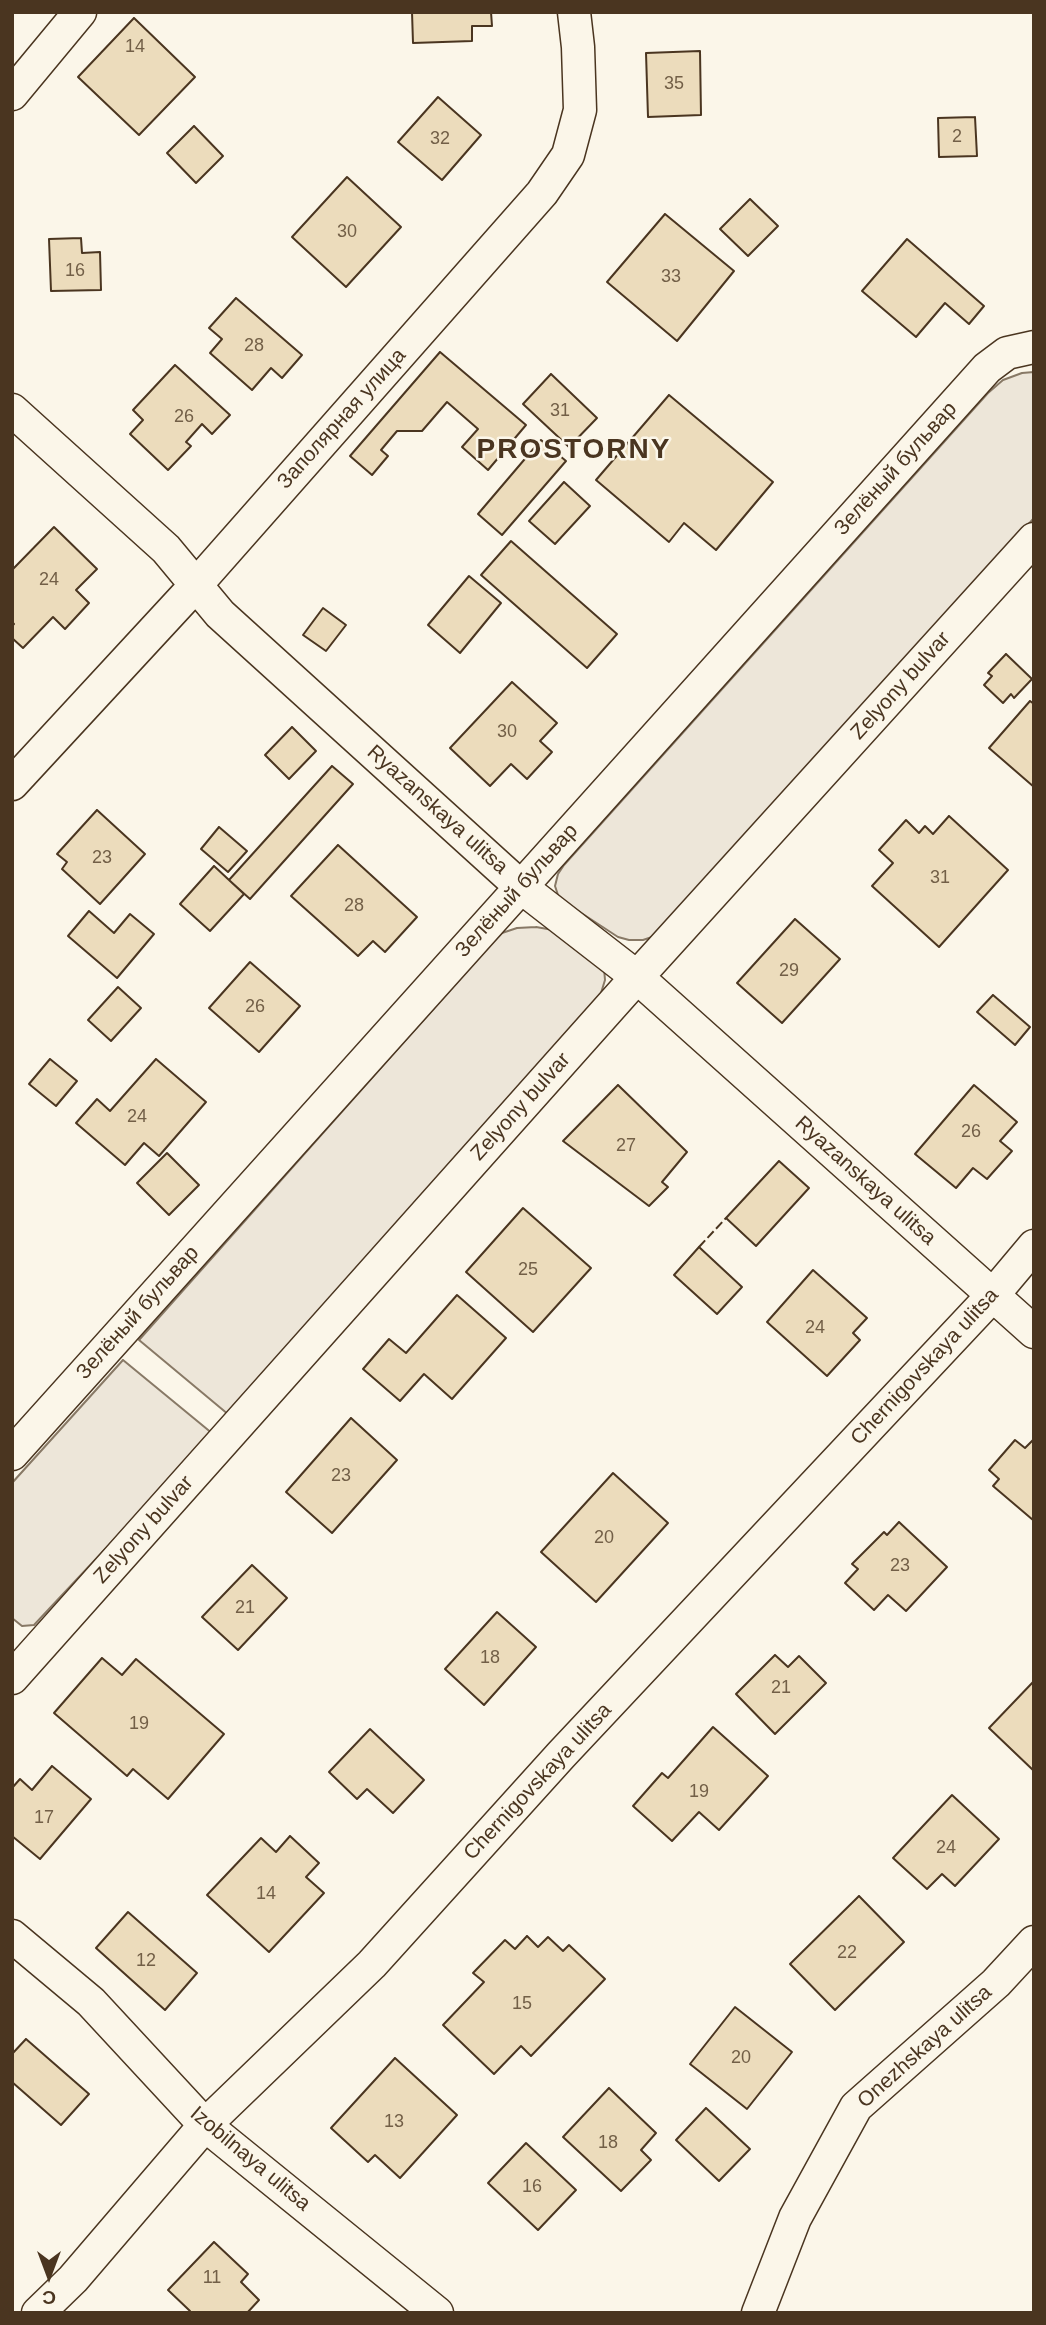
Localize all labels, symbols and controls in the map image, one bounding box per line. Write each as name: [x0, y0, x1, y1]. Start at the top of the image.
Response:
house number: 14: [125, 36, 145, 58]
house number: 35: [664, 73, 684, 95]
house number: 2: [952, 126, 962, 148]
house number: 32: [430, 128, 450, 150]
house number: 30: [337, 221, 357, 243]
house number: 16: [65, 260, 85, 282]
house number: 33: [661, 266, 681, 288]
house number: 28: [244, 335, 264, 357]
street label: Заполярная улица: [272, 344, 412, 494]
street label: Зелёный бульвар: [829, 397, 963, 541]
house number: 31: [550, 400, 570, 422]
house number: 26: [174, 406, 194, 428]
district label: PROSTORNY: [478, 433, 670, 467]
house number: 24: [39, 569, 59, 591]
street label: Zelyony bulvar: [846, 627, 956, 745]
house number: 30: [497, 721, 517, 743]
street label: Ryazanskaya ulitsa: [361, 740, 513, 880]
street label: Зелёный бульвар: [450, 819, 584, 963]
house number: 23: [92, 847, 112, 869]
house number: 31: [930, 867, 950, 889]
house number: 28: [344, 895, 364, 917]
house number: 29: [779, 960, 799, 982]
house number: 26: [245, 996, 265, 1018]
street label: Zelyony bulvar: [466, 1048, 576, 1166]
house number: 24: [127, 1106, 147, 1128]
street label: Ryazanskaya ulitsa: [789, 1111, 941, 1251]
house number: 26: [961, 1121, 981, 1143]
house number: 27: [616, 1135, 636, 1157]
street label: Зелёный бульвар: [71, 1241, 205, 1385]
house number: 25: [518, 1259, 538, 1281]
street label: Chernigovskaya ulitsa: [846, 1283, 1004, 1451]
house number: 24: [805, 1317, 825, 1339]
house number: 23: [331, 1465, 351, 1487]
street label: Zelyony bulvar: [89, 1471, 199, 1589]
house number: 20: [594, 1527, 614, 1549]
house number: 23: [890, 1555, 910, 1577]
house number: 21: [235, 1597, 255, 1619]
house number: 18: [480, 1647, 500, 1669]
house number: 21: [771, 1677, 791, 1699]
street label: Chernigovskaya ulitsa: [459, 1698, 617, 1866]
house number: 19: [129, 1713, 149, 1735]
house number: 19: [689, 1781, 709, 1803]
house number: 17: [34, 1807, 54, 1829]
house number: 24: [936, 1837, 956, 1859]
house number: 14: [256, 1883, 276, 1905]
house number: 22: [837, 1942, 857, 1964]
house number: 12: [136, 1950, 156, 1972]
street label: Onezhskaya ulitsa: [853, 1980, 997, 2114]
house number: 15: [512, 1993, 532, 2015]
house number: 20: [731, 2047, 751, 2069]
street label: Izobilnaya ulitsa: [185, 2101, 315, 2217]
house number: 13: [384, 2111, 404, 2133]
house number: 18: [598, 2132, 618, 2154]
house number: 16: [522, 2176, 542, 2198]
north arrow: [14, 2241, 84, 2311]
house number: 11: [203, 2267, 221, 2289]
text: С: [42, 2287, 56, 2308]

